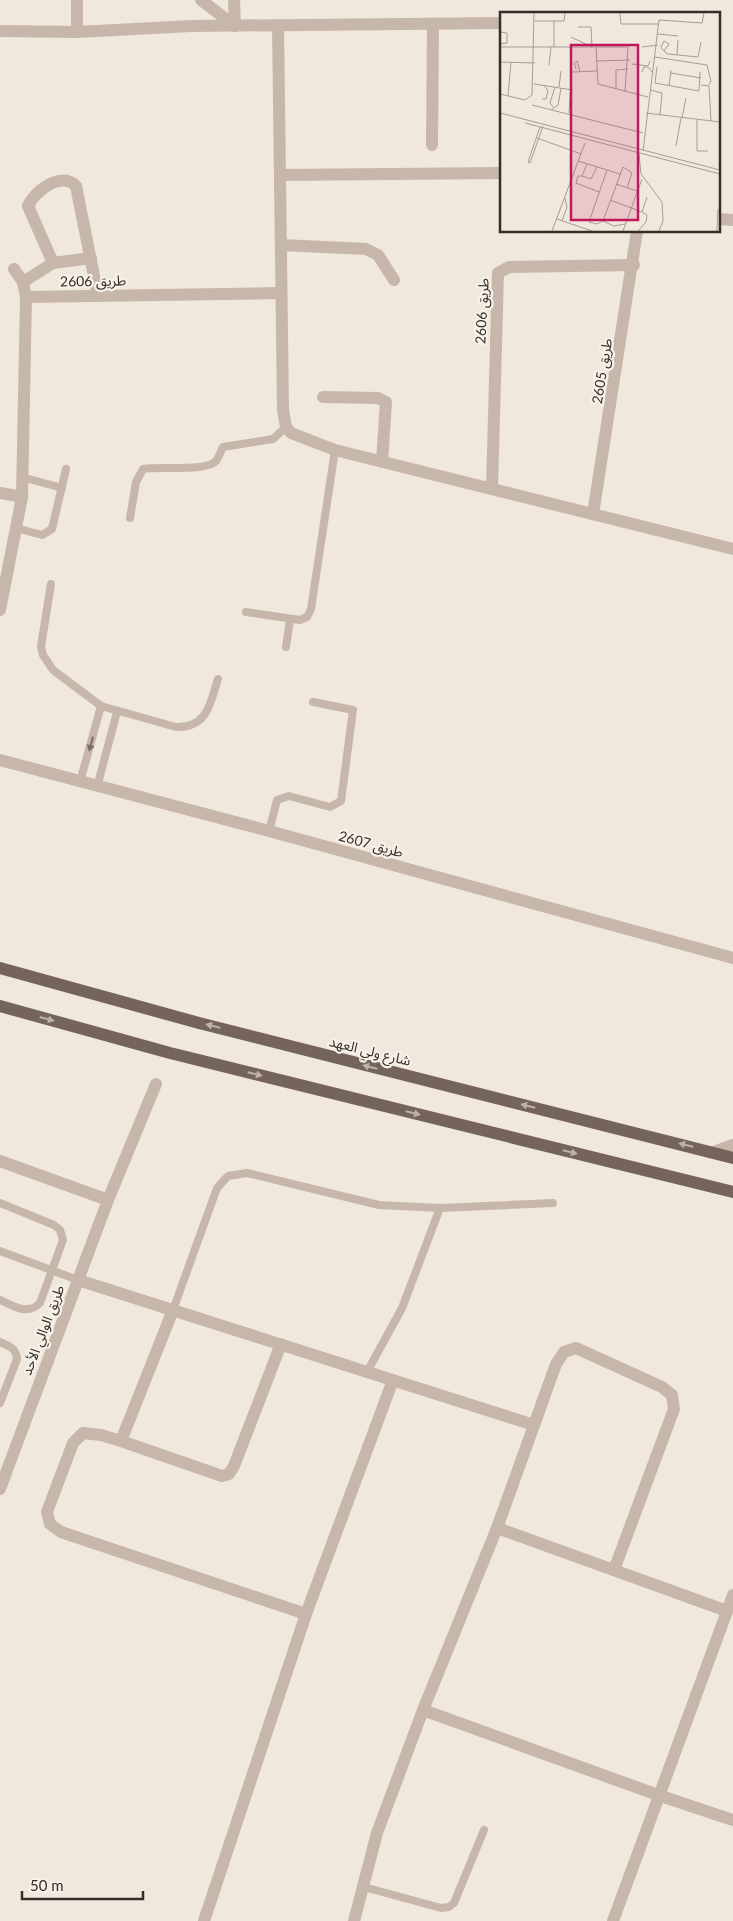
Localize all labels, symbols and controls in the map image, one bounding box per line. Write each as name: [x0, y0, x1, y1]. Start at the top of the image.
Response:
inset map: [500, 12, 720, 232]
street label: طريق 2606: [60, 271, 126, 292]
street label: طريق 2606: [471, 277, 494, 345]
street label: طريق 2605: [588, 337, 617, 405]
one-way arrow: [86, 737, 94, 752]
street label: طريق 2607: [336, 827, 405, 862]
one-way arrow: [39, 1015, 55, 1023]
one-way arrow: [206, 1022, 221, 1030]
street label: شارع ولي العهد: [327, 1032, 413, 1072]
one-way arrow: [363, 1063, 378, 1071]
one-way arrow: [247, 1070, 262, 1078]
one-way arrow: [521, 1102, 536, 1110]
one-way arrow: [405, 1109, 420, 1117]
one-way arrow: [678, 1141, 693, 1149]
one-way arrow: [563, 1148, 578, 1156]
street label: طريق الوالي الأحد: [18, 1282, 71, 1379]
scale bar: [22, 1868, 144, 1900]
text: 50 m: [30, 1876, 64, 1894]

